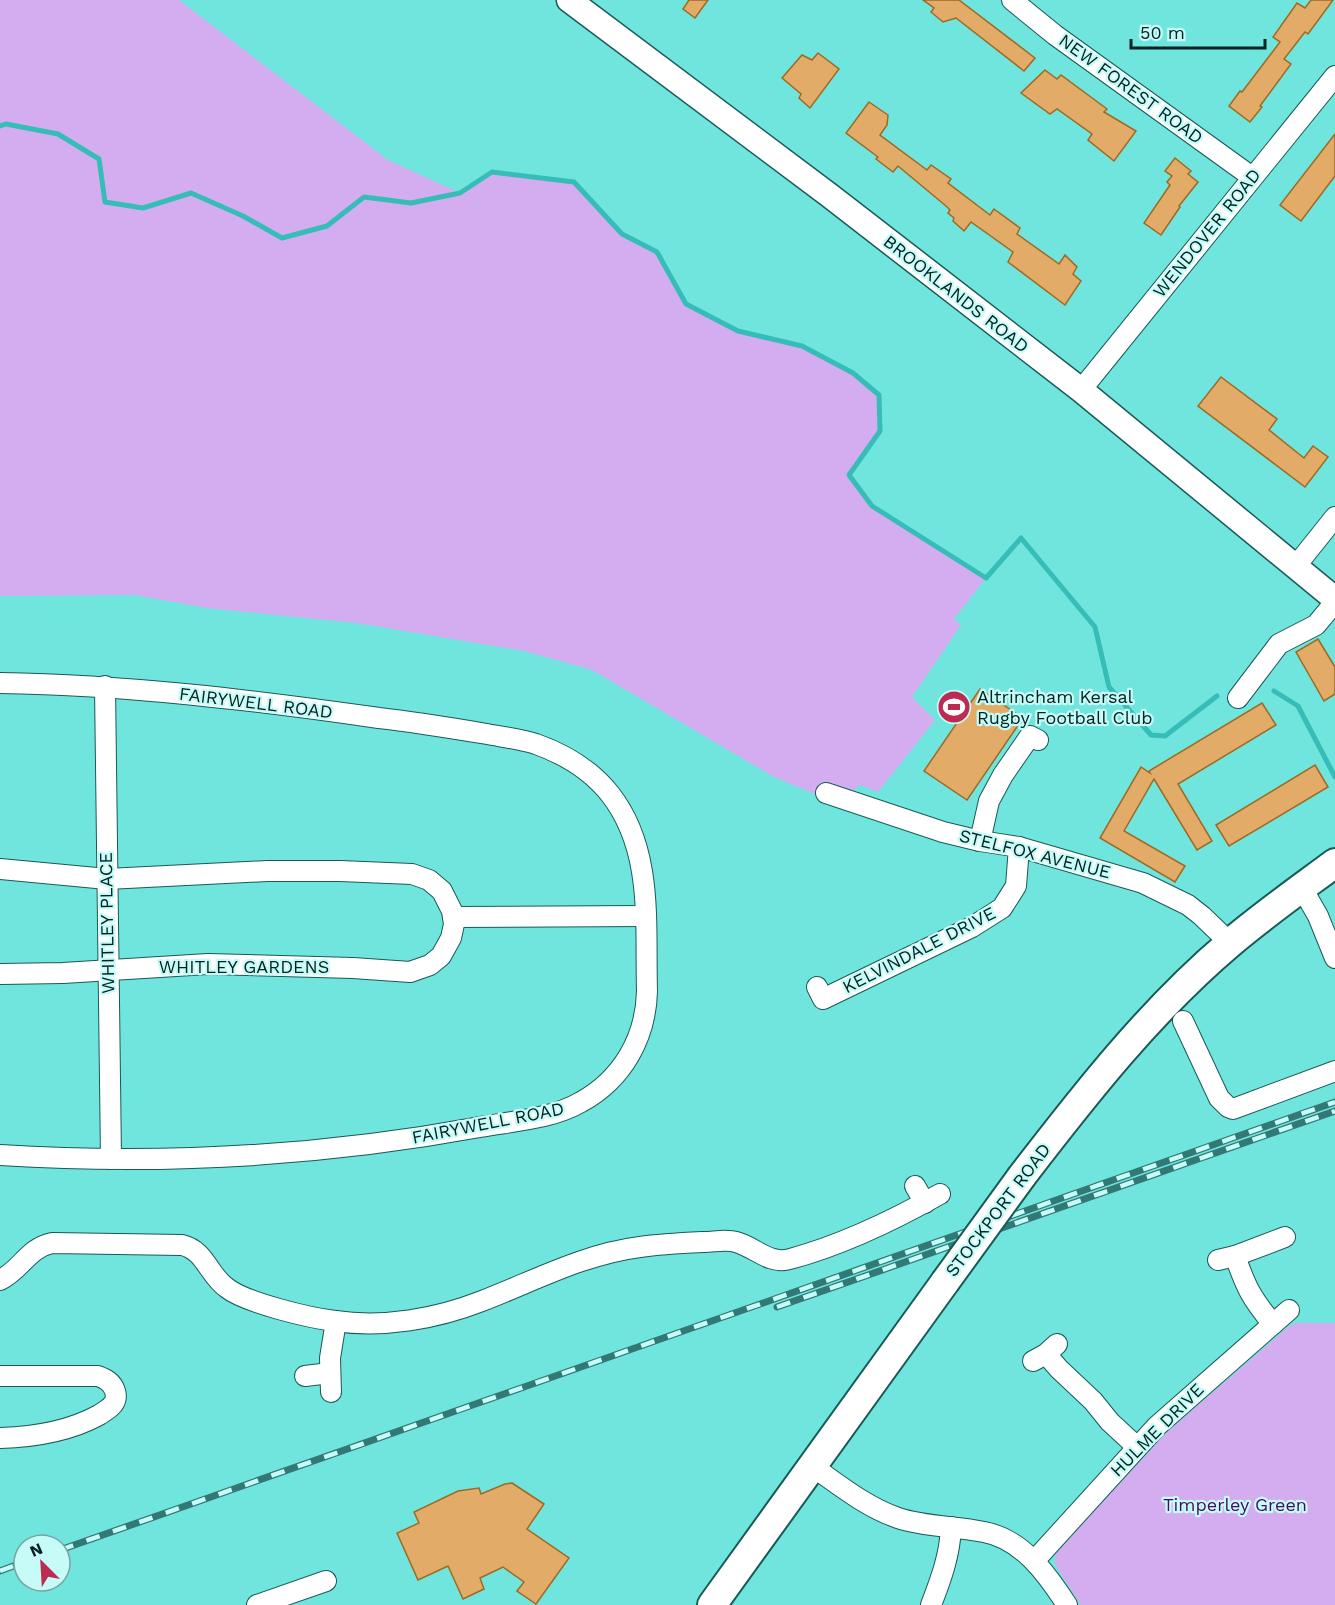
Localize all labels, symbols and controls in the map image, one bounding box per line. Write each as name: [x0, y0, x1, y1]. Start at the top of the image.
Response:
scale bar: [1131, 12, 1264, 50]
text: 50 m: [1140, 22, 1185, 43]
street label: NEW FOREST ROAD: [1055, 29, 1207, 148]
street label: WENDOVER ROAD: [1148, 164, 1265, 301]
street label: BROOKLANDS ROAD: [879, 230, 1033, 357]
street label: FAIRYWELL ROAD: [178, 683, 334, 722]
place label: Altrincham Kersal Rugby Football Club: [977, 686, 1153, 728]
sports icon: Altrincham Kersal Rugby Football Club: [936, 689, 972, 725]
street label: STELFOX AVENUE: [957, 825, 1113, 882]
street label: WHITLEY PLACE: [95, 852, 118, 994]
street label: KELVINDALE DRIVE: [839, 902, 999, 997]
street label: WHITLEY GARDENS: [159, 956, 329, 977]
street label: FAIRYWELL ROAD: [410, 1097, 566, 1148]
street label: STOCKPORT ROAD: [941, 1139, 1055, 1280]
street label: HULME DRIVE: [1106, 1379, 1208, 1481]
park label: Timperley Green: [1163, 1494, 1307, 1515]
north arrow: [12, 1533, 72, 1593]
text: N: [27, 1539, 45, 1561]

